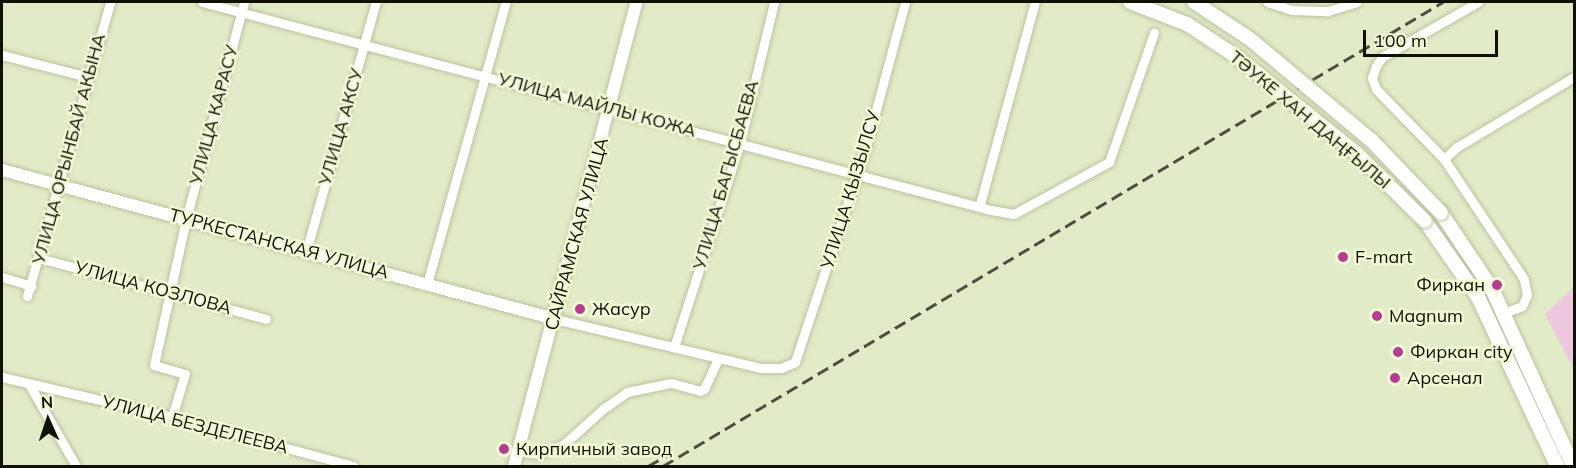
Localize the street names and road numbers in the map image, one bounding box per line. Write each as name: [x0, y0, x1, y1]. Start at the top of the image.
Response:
street label: УЛИЦА ОРЫНБАЙ АКЫНА: [28, 31, 110, 267]
street label: УЛИЦА КАРАСУ: [185, 43, 243, 187]
street label: ТӘУКЕ ХАН ДАҢҒЫЛЫ: [1225, 46, 1395, 194]
street label: УЛИЦА АКСУ: [314, 66, 368, 188]
street label: УЛИЦА МАЙЛЫ КОЖА: [496, 68, 698, 142]
street label: УЛИЦА БАГЫСБАЕВА: [689, 78, 763, 272]
street label: УЛИЦА КЫЗЫЛСУ: [817, 108, 885, 272]
street label: САЙРАМСКАЯ УЛИЦА: [541, 135, 613, 333]
street label: ТУРКЕСТАНСКАЯ УЛИЦА: [167, 204, 391, 284]
street label: УЛИЦА КОЗЛОВА: [72, 257, 234, 319]
street label: УЛИЦА БЕЗДЕЛЕЕВА: [100, 391, 290, 459]

